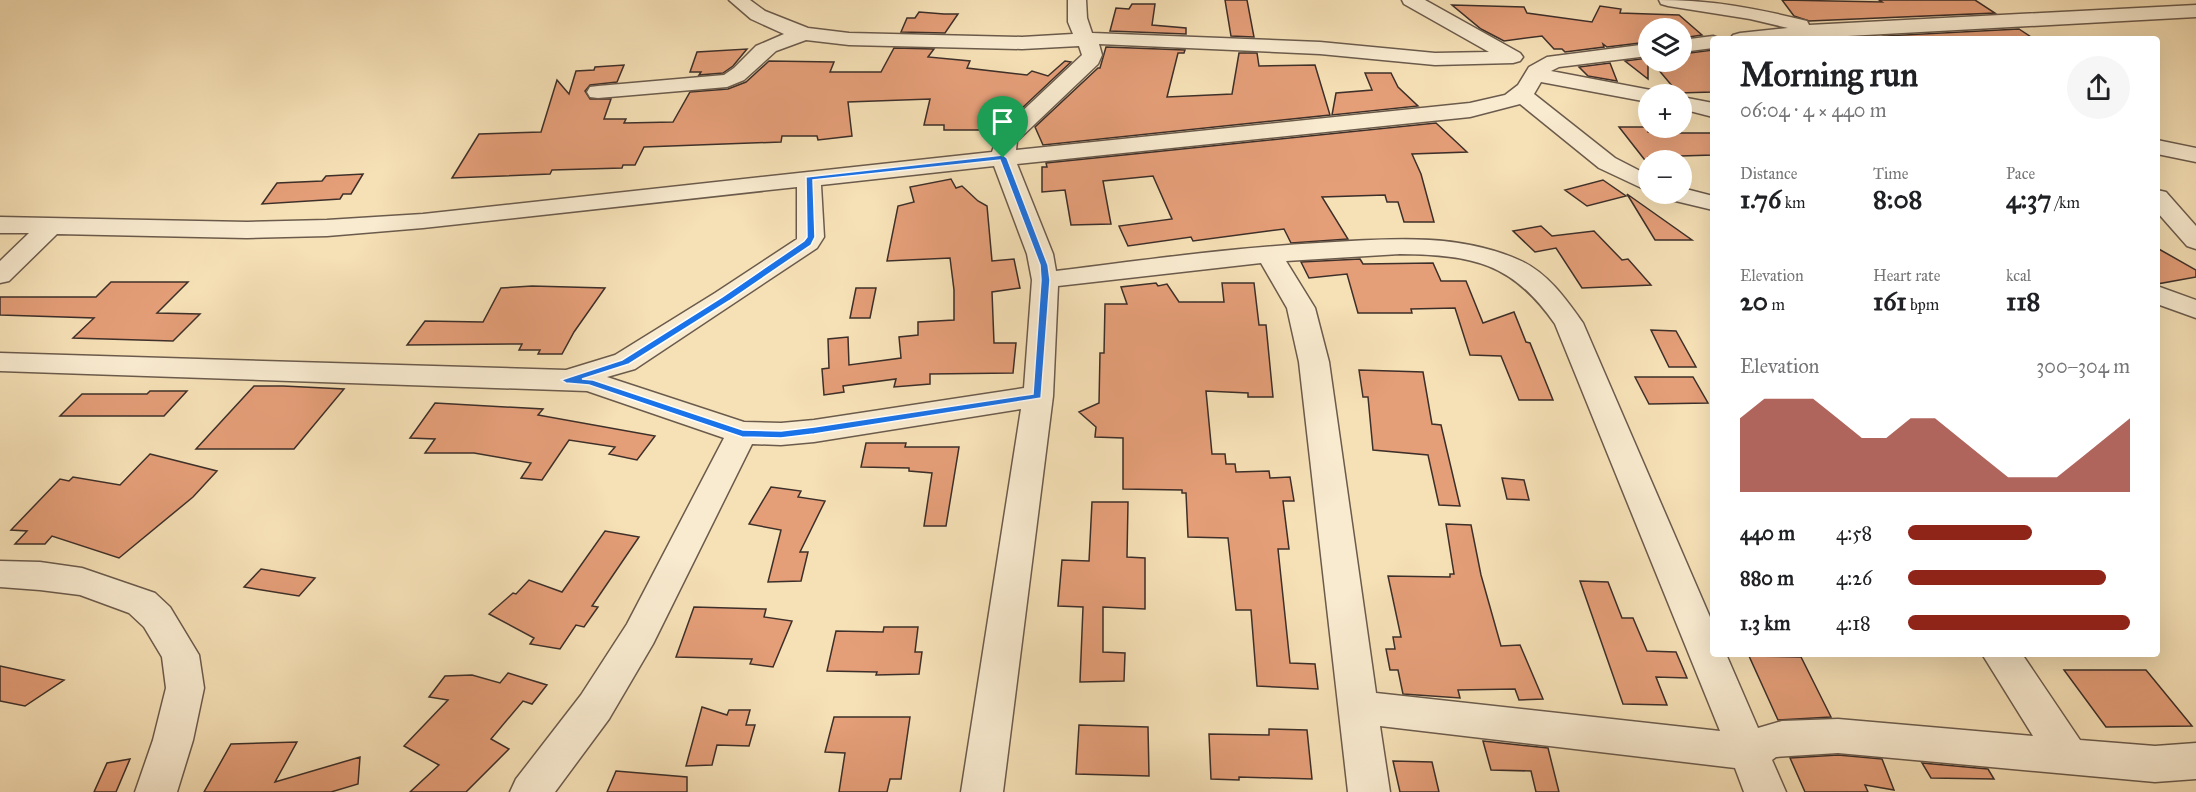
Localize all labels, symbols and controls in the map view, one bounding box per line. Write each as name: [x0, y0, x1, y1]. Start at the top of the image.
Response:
map controls: [1638, 18, 1692, 204]
button: layers: [1638, 18, 1692, 72]
text: Morning run: [1740, 55, 1918, 95]
button: share: [2067, 56, 2130, 119]
button: +: [1638, 84, 1692, 138]
pin: [977, 96, 1028, 158]
text: 06:04 · 4 × 440 m: [1740, 98, 1887, 122]
icon: arrive: [986, 105, 1019, 138]
button: −: [1638, 150, 1692, 204]
text: Distance: [1740, 164, 1797, 183]
text: Time: [1873, 164, 1908, 183]
text: Pace: [2006, 164, 2035, 183]
text: 1.76: [1740, 183, 1781, 215]
text: 8:08: [1873, 183, 1922, 215]
text: 4:37: [2006, 183, 2051, 215]
text: km: [1781, 193, 1806, 212]
text: /km: [2051, 193, 2080, 212]
text: Elevation: [1740, 266, 1804, 285]
text: Heart rate: [1873, 266, 1940, 285]
text: kcal: [2006, 266, 2031, 285]
text: 20: [1740, 285, 1768, 317]
text: 161: [1873, 285, 1907, 317]
text: 118: [2006, 285, 2040, 317]
text: m: [1768, 295, 1785, 314]
text: bpm: [1907, 295, 1939, 314]
text: Elevation: [1740, 354, 1819, 378]
text: 300–304 m: [2036, 354, 2130, 378]
text: 440 m: [1740, 521, 1795, 545]
text: 4:58: [1836, 521, 1872, 545]
text: 880 m: [1740, 566, 1794, 590]
text: 4:26: [1836, 566, 1872, 590]
text: 1.3 km: [1740, 611, 1790, 635]
text: 4:18: [1836, 611, 1871, 635]

